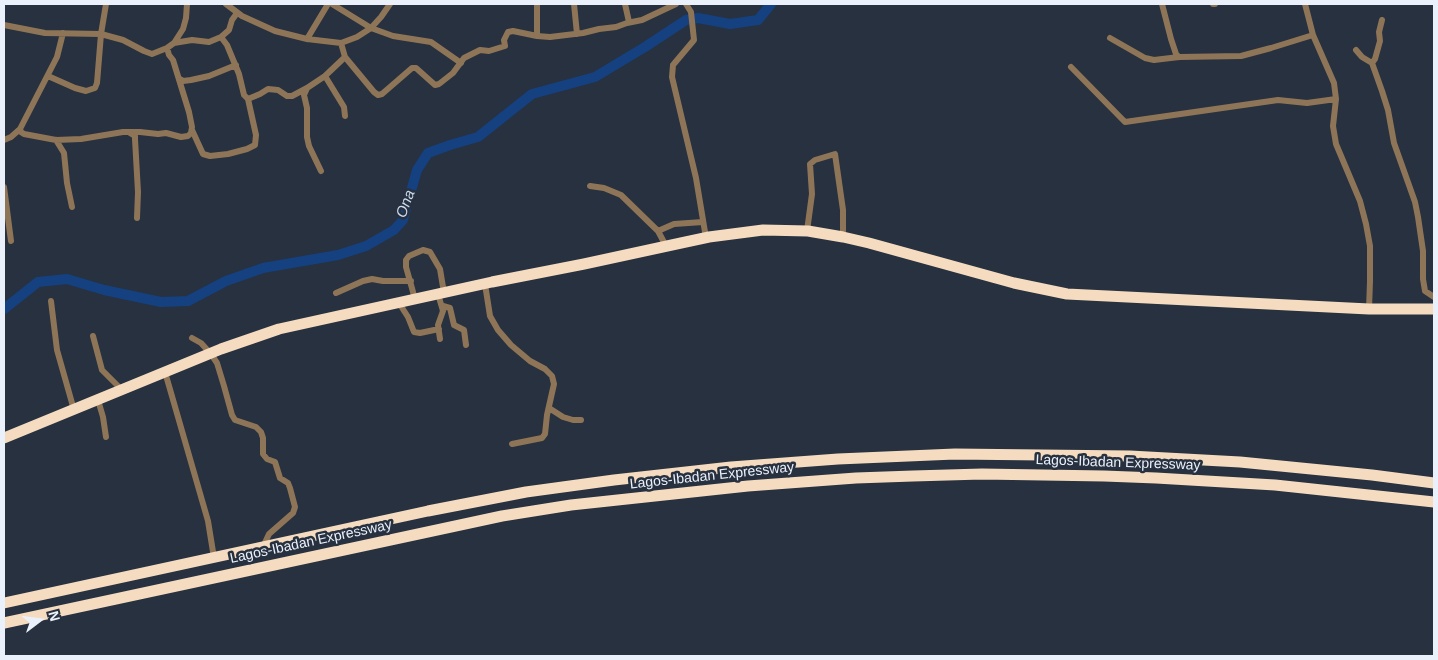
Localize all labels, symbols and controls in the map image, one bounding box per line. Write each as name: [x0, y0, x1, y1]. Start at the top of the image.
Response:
water label: Ona: [393, 188, 419, 220]
street label: Lagos-Ibadan Expressway: [1035, 452, 1201, 474]
street label: Lagos-Ibadan Expressway: [629, 459, 795, 493]
street label: Lagos-Ibadan Expressway: [229, 517, 393, 567]
north arrow: [15, 595, 65, 645]
text: N: [45, 609, 64, 623]

